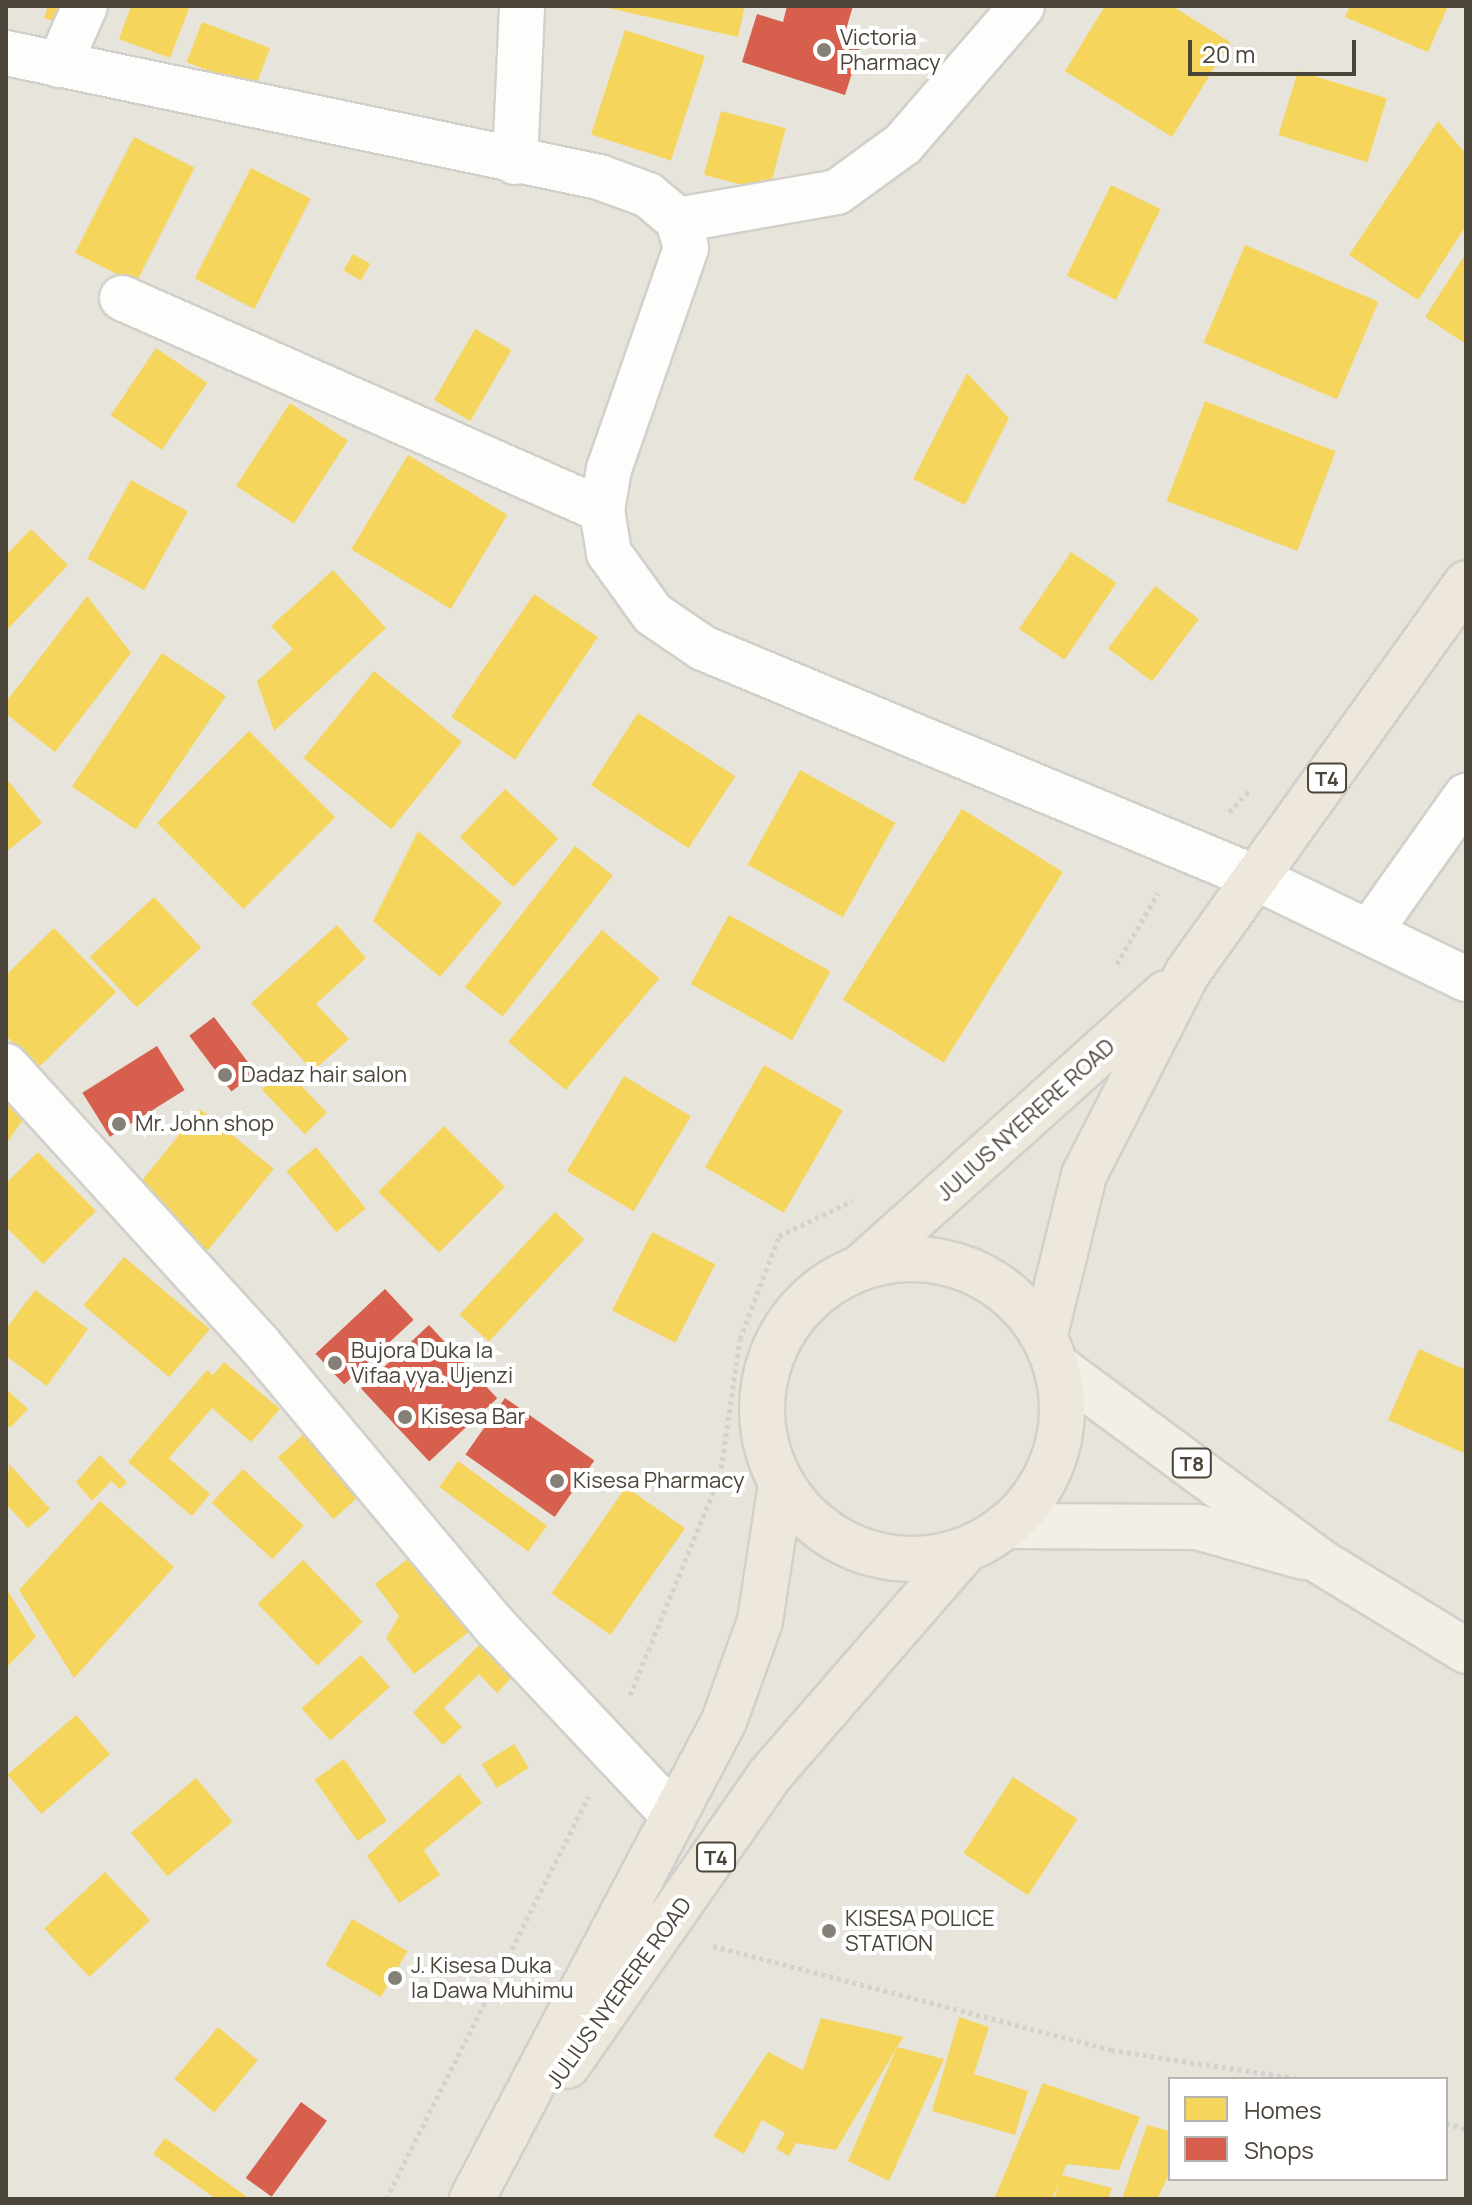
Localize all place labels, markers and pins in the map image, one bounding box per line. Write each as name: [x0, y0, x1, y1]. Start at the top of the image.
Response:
place label: Victoria Pharmacy: [840, 24, 941, 76]
marker: Victoria Pharmacy: [815, 41, 833, 59]
place label: Dadaz hair salon: [241, 1062, 407, 1088]
marker: Dadaz hair salon: [216, 1066, 234, 1084]
place label: Mr. John shop: [135, 1111, 274, 1137]
marker: Mr. John shop: [110, 1115, 128, 1133]
place label: Bujora Duka la Vifaa vya. Ujenzi: [351, 1337, 513, 1388]
marker: Bujora Duka la Vifaa vya. Ujenzi: [326, 1354, 344, 1372]
place label: Kisesa Bar: [421, 1404, 525, 1430]
marker: Kisesa Bar: [396, 1408, 414, 1426]
place label: Kisesa Pharmacy: [573, 1468, 745, 1494]
marker: Kisesa Pharmacy: [548, 1472, 566, 1490]
place label: KISESA POLICE STATION: [845, 1905, 994, 1956]
marker: KISESA POLICE STATION: [820, 1922, 838, 1940]
place label: J. Kisesa Duka la Dawa Muhimu: [411, 1952, 574, 2004]
marker: J. Kisesa Duka la Dawa Muhimu: [386, 1969, 404, 1987]

